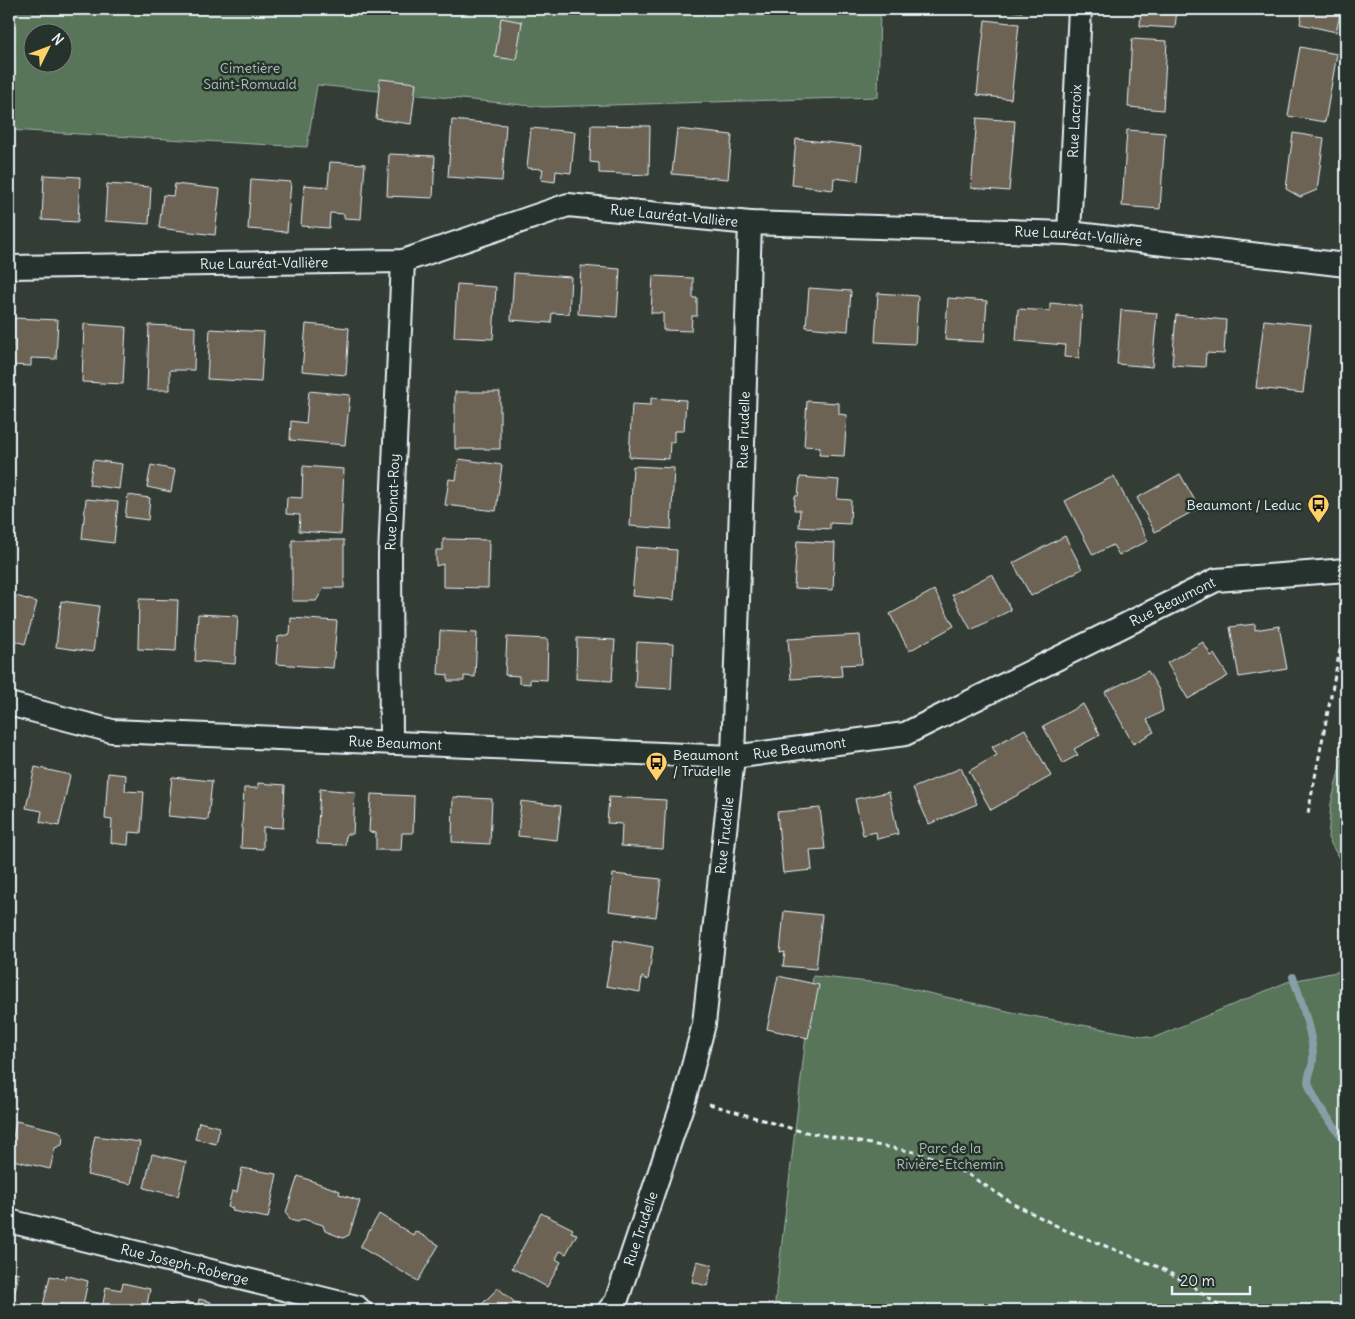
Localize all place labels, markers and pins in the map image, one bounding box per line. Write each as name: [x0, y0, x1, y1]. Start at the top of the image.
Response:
bus stop icon: Beaumont / Leduc: [1306, 493, 1330, 524]
place label: Beaumont / Leduc: [1186, 496, 1302, 514]
place label: Beaumont / Trudelle: [673, 746, 739, 780]
bus stop icon: Beaumont / Trudelle: [645, 751, 669, 782]

